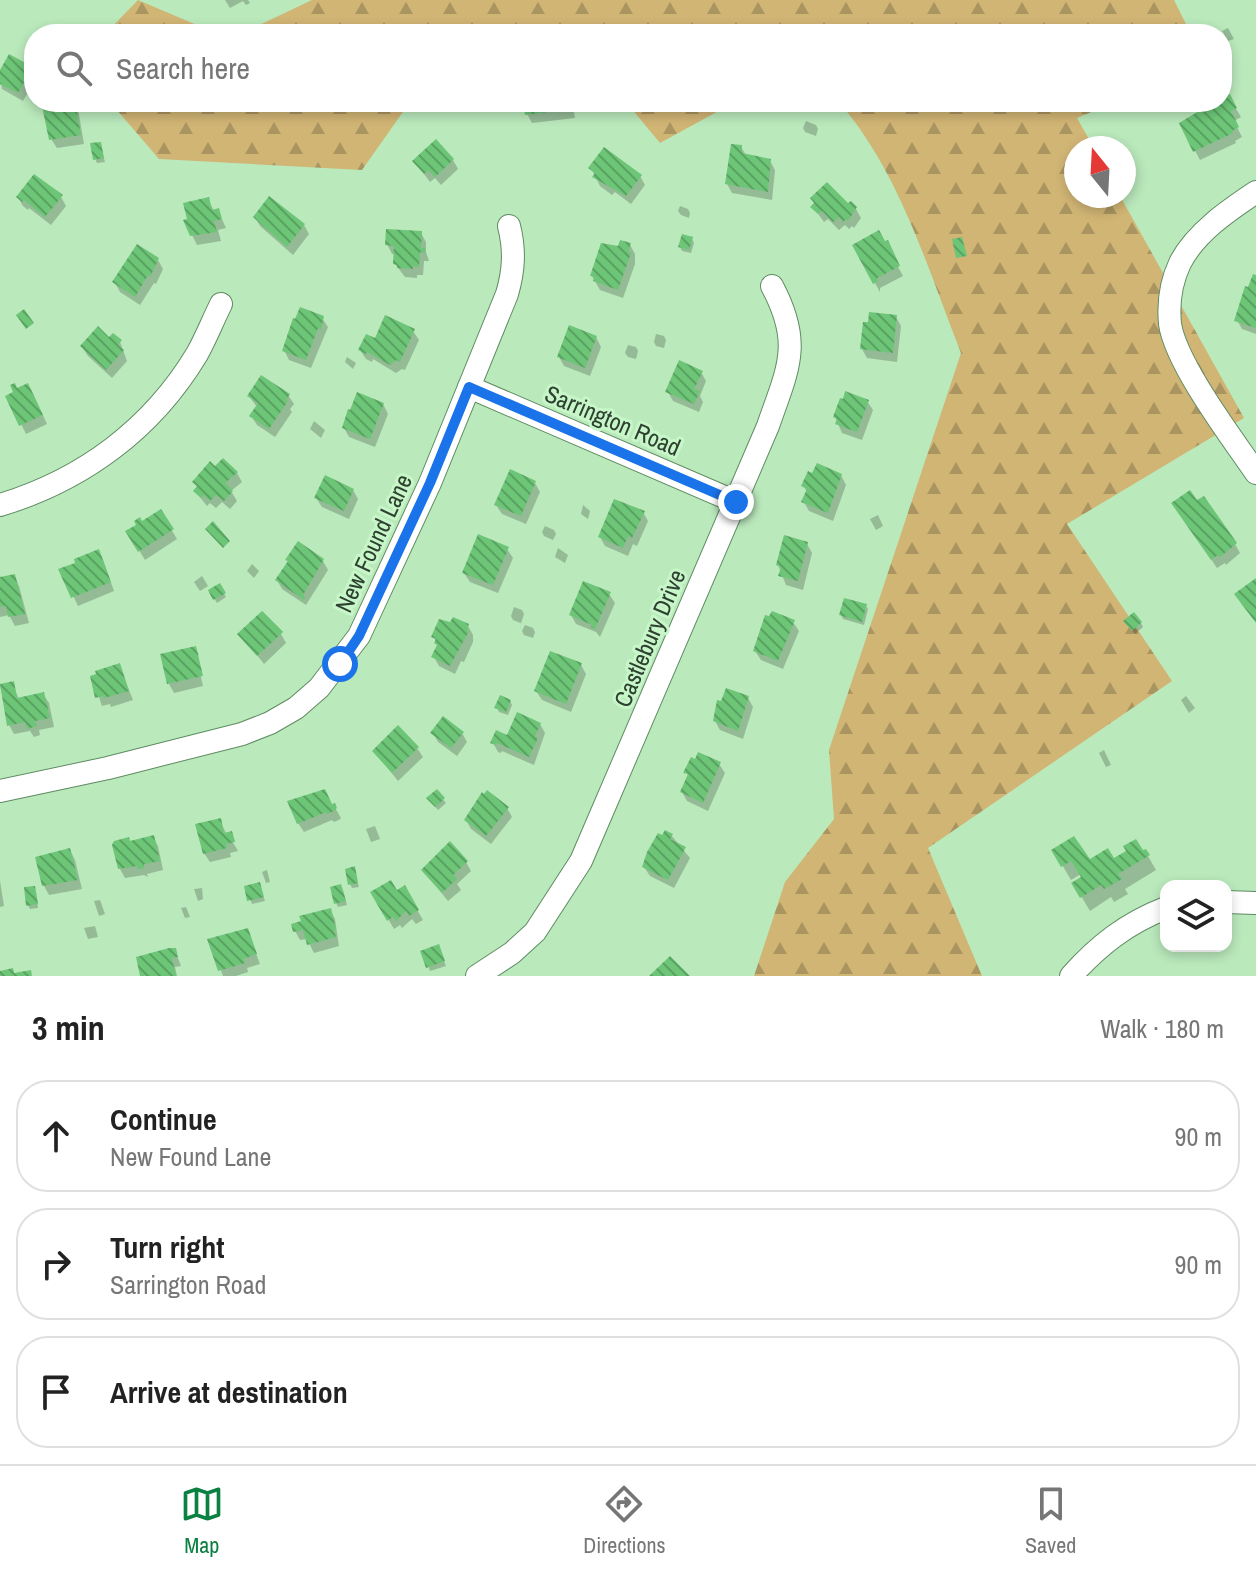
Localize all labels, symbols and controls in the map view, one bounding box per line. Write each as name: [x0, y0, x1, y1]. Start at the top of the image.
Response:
search box: [24, 24, 1232, 112]
icon: search: [52, 46, 96, 90]
text: Search here: [116, 48, 250, 88]
north arrow: [1064, 136, 1136, 208]
street label: Sarrington Road: [540, 377, 686, 463]
street label: New Found Lane: [327, 469, 419, 617]
route end: [718, 484, 754, 520]
street label: Castlebury Drive: [606, 564, 692, 712]
route start: [322, 646, 358, 682]
map controls: [1160, 880, 1232, 952]
button: layers: [1160, 880, 1232, 952]
text: 3 min: [32, 1005, 105, 1051]
text: Walk · 180 m: [1100, 1011, 1224, 1046]
text: Continue: [110, 1099, 217, 1139]
icon: ahead: [34, 1114, 78, 1158]
text: 90 m: [1175, 1119, 1222, 1154]
text: New Found Lane: [110, 1139, 271, 1174]
text: Turn right: [110, 1227, 224, 1267]
icon: right: [34, 1242, 78, 1286]
text: 90 m: [1175, 1247, 1222, 1282]
text: Sarrington Road: [110, 1267, 266, 1302]
icon: arrive: [34, 1370, 78, 1414]
text: Arrive at destination: [110, 1372, 348, 1412]
tab: Map: [180, 1482, 224, 1560]
tab: Directions: [583, 1482, 666, 1560]
tab: Saved: [1025, 1482, 1076, 1560]

